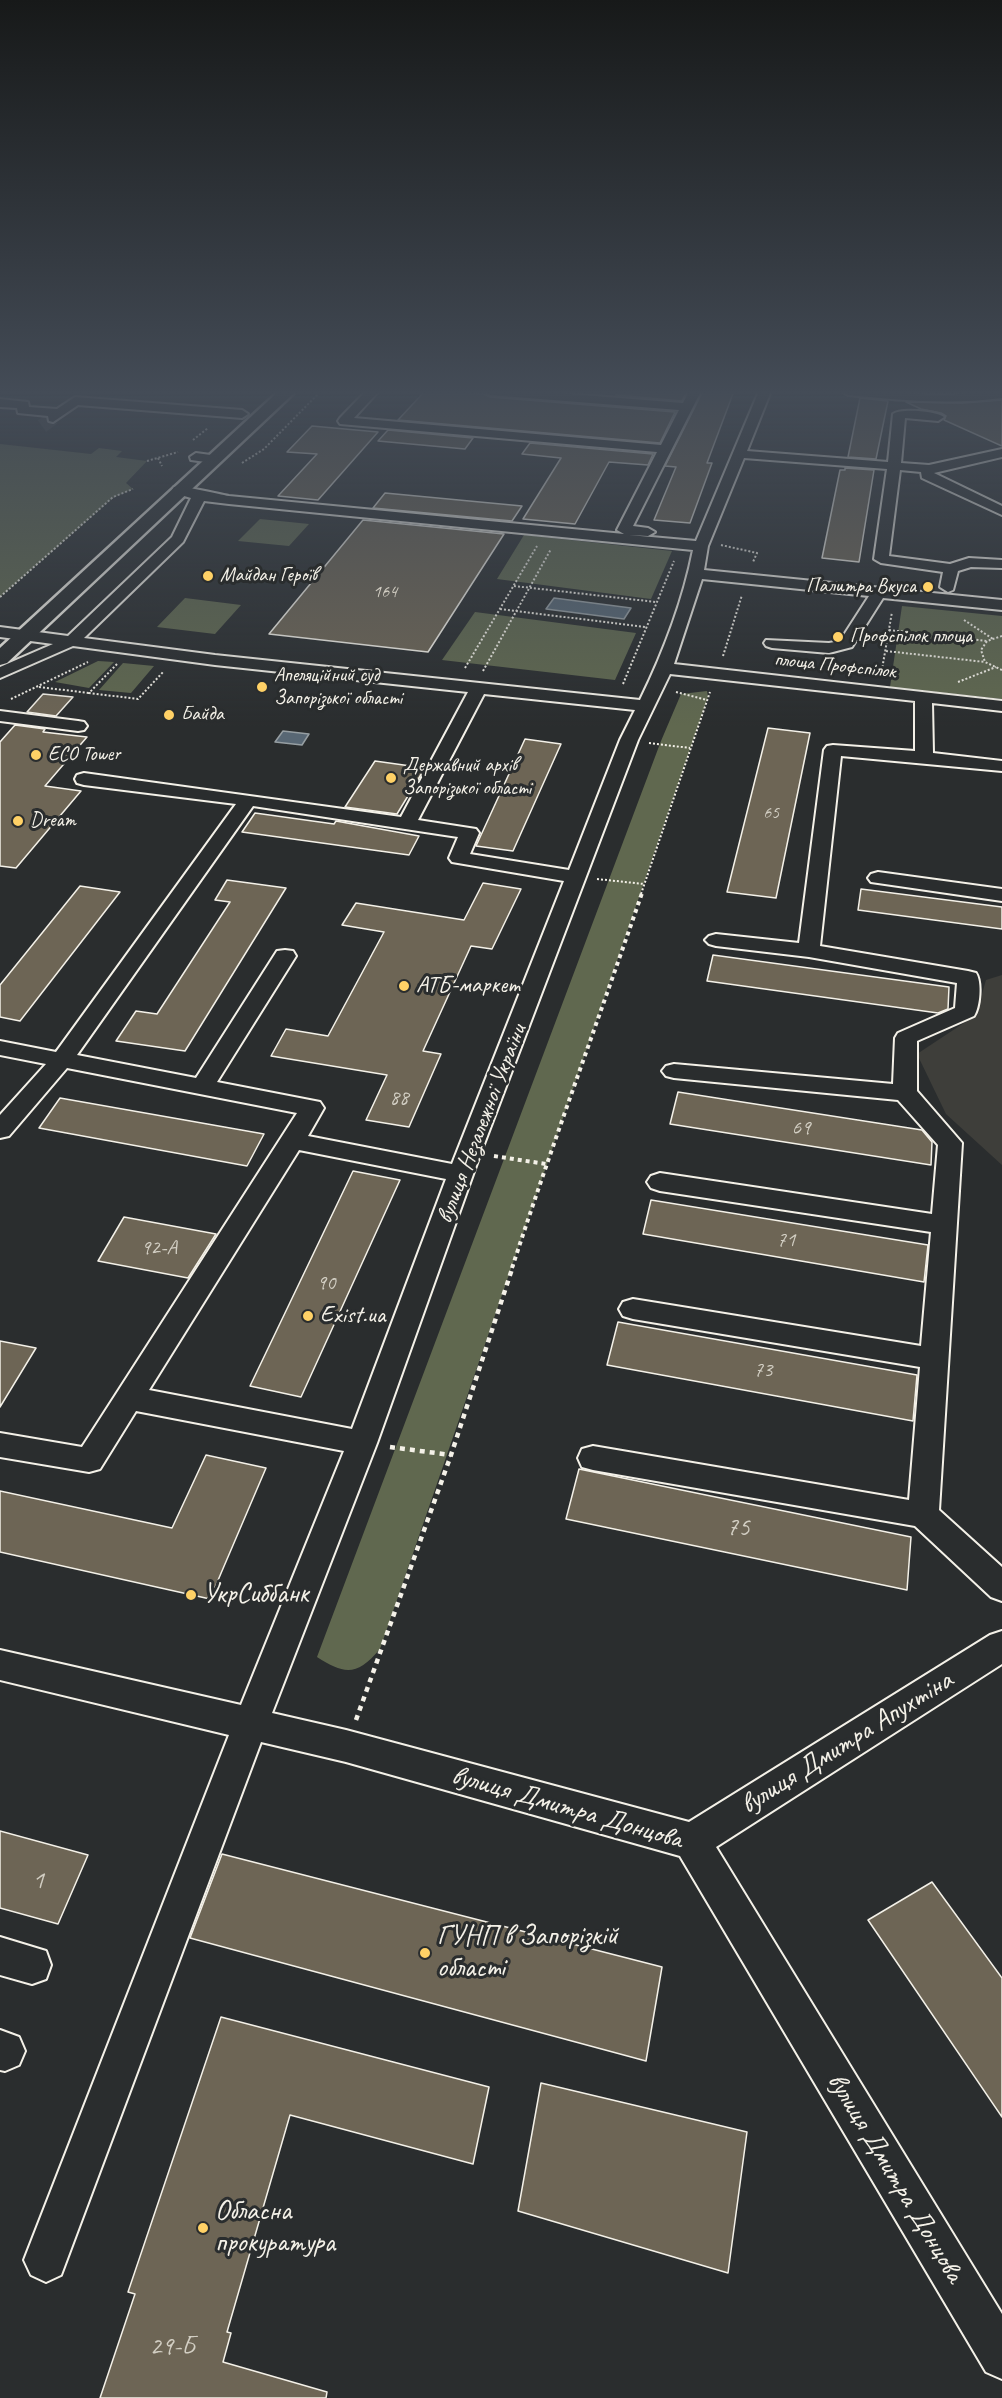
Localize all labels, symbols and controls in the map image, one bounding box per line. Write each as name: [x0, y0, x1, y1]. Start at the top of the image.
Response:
place label: Майдан Героїв: [220, 564, 317, 588]
marker: Майдан Героїв: [201, 569, 215, 583]
place label: Палитра Вкуса: [806, 575, 916, 599]
marker: Палитра Вкуса: [921, 580, 935, 594]
house number: 164: [373, 581, 397, 603]
place label: Профспілок площа: [850, 625, 972, 649]
marker: Профспілок площа: [831, 630, 845, 644]
street label: площа Профспілок: [773, 648, 897, 684]
place label: Апеляційний суд Запорізької області: [274, 664, 402, 711]
marker: Апеляційний суд Запорізької області: [255, 680, 269, 694]
place label: Байда: [181, 703, 224, 727]
marker: Байда: [162, 708, 176, 722]
place label: ECO Tower: [48, 743, 120, 767]
marker: ECO Tower: [29, 748, 43, 762]
place label: Державний архів Запорізької області: [403, 754, 531, 801]
marker: Державний архів Запорізької області: [384, 771, 398, 785]
house number: 65: [763, 802, 779, 824]
place label: Dream: [30, 809, 76, 833]
marker: Dream: [11, 814, 25, 828]
place label: АТБ-маркет: [416, 972, 519, 1000]
marker: АТБ-маркет: [397, 979, 411, 993]
street label: вулиця Незалежної України: [431, 1020, 533, 1228]
house number: 88: [390, 1085, 408, 1111]
house number: 69: [792, 1115, 810, 1141]
house number: 71: [777, 1227, 795, 1253]
house number: 92-А: [141, 1235, 177, 1261]
house number: 90: [317, 1270, 335, 1296]
place label: Exist.ua: [320, 1302, 385, 1330]
marker: Exist.ua: [301, 1309, 315, 1323]
house number: 73: [754, 1357, 772, 1383]
house number: 75: [726, 1512, 750, 1544]
place label: УкрСиббанк: [203, 1578, 309, 1612]
marker: УкрСиббанк: [184, 1588, 198, 1602]
street label: вулиця Дмитра Апухтіна: [735, 1664, 959, 1822]
street label: вулиця Дмитра Донцова: [448, 1759, 686, 1857]
house number: 1: [32, 1865, 44, 1897]
place label: ГУНП в Запорізкій області: [437, 1920, 618, 1986]
marker: ГУНП в Запорізкій області: [418, 1946, 432, 1960]
street label: вулиця Дмитра Донцова: [819, 2067, 971, 2289]
place label: Обласна прокуратура: [215, 2195, 335, 2261]
marker: Обласна прокуратура: [196, 2221, 210, 2235]
house number: 29-Б: [149, 2331, 195, 2363]

